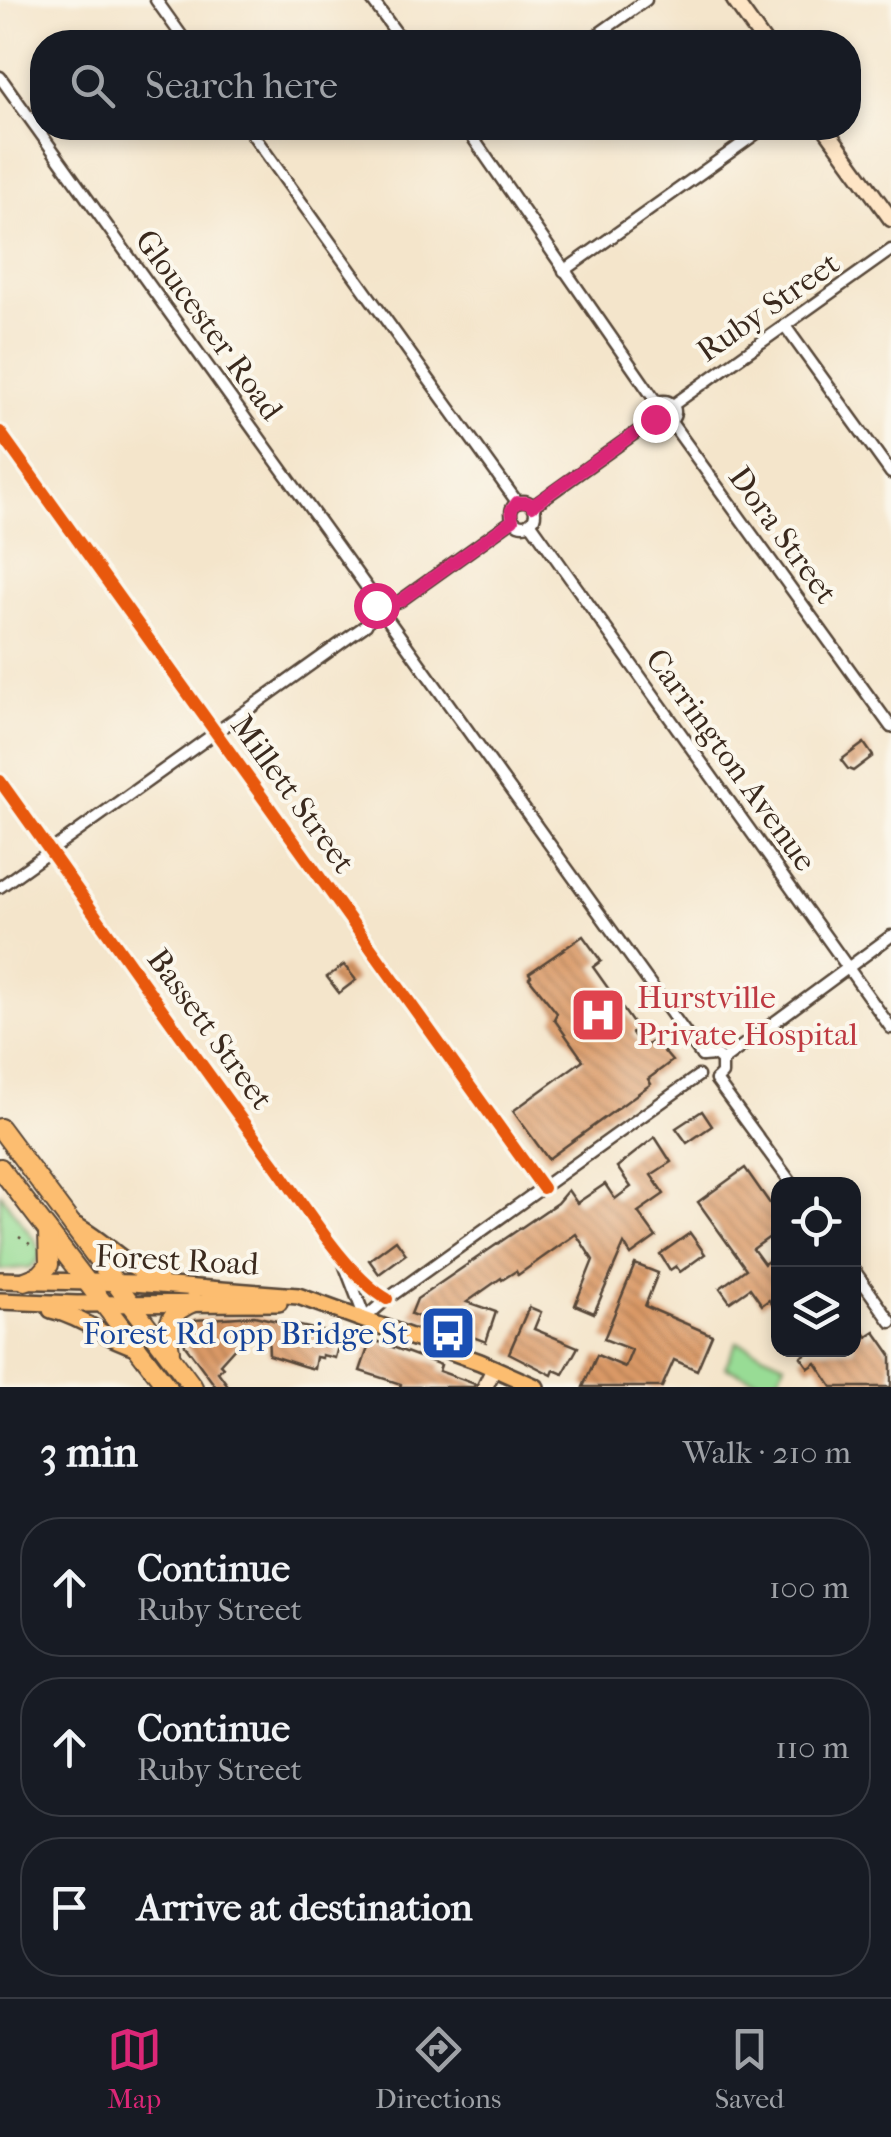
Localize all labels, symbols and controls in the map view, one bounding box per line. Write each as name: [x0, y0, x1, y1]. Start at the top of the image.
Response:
search box: [30, 30, 861, 140]
icon: search: [65, 58, 120, 113]
text: Search here: [145, 63, 338, 108]
street label: Gloucester Road: [128, 223, 291, 428]
street label: Ruby Street: [690, 244, 847, 369]
route end: [633, 397, 679, 443]
street label: Dora Street: [721, 459, 845, 611]
route start: [354, 583, 400, 629]
street label: Carrington Avenue: [638, 642, 824, 878]
street label: Millett Street: [223, 708, 363, 881]
street label: Bassett Street: [139, 942, 281, 1117]
place label: Hurstville Private Hospital: [637, 979, 858, 1053]
hospital icon: Hurstville Private Hospital: [568, 985, 628, 1045]
map controls: [771, 1177, 861, 1357]
button: locate: [771, 1177, 861, 1267]
street label: Forest Road: [94, 1237, 260, 1283]
button: layers: [771, 1267, 861, 1357]
bus stop icon: Forest Rd opp Bridge St: [418, 1303, 478, 1363]
place label: Forest Rd opp Bridge St: [83, 1315, 410, 1352]
text: 3 min: [40, 1428, 138, 1477]
text: Walk · 210 m: [683, 1434, 851, 1471]
text: Continue: [137, 1546, 290, 1591]
icon: ahead: [42, 1560, 97, 1615]
text: 100 m: [769, 1569, 849, 1606]
text: Ruby Street: [137, 1591, 302, 1628]
text: Continue: [137, 1706, 290, 1751]
icon: ahead: [42, 1720, 97, 1775]
text: 110 m: [775, 1729, 849, 1766]
text: Ruby Street: [137, 1751, 302, 1788]
icon: arrive: [42, 1880, 97, 1935]
text: Arrive at destination: [137, 1885, 473, 1930]
tab: Map: [107, 2022, 162, 2115]
tab: Directions: [375, 2022, 501, 2115]
tab: Saved: [715, 2022, 784, 2115]

